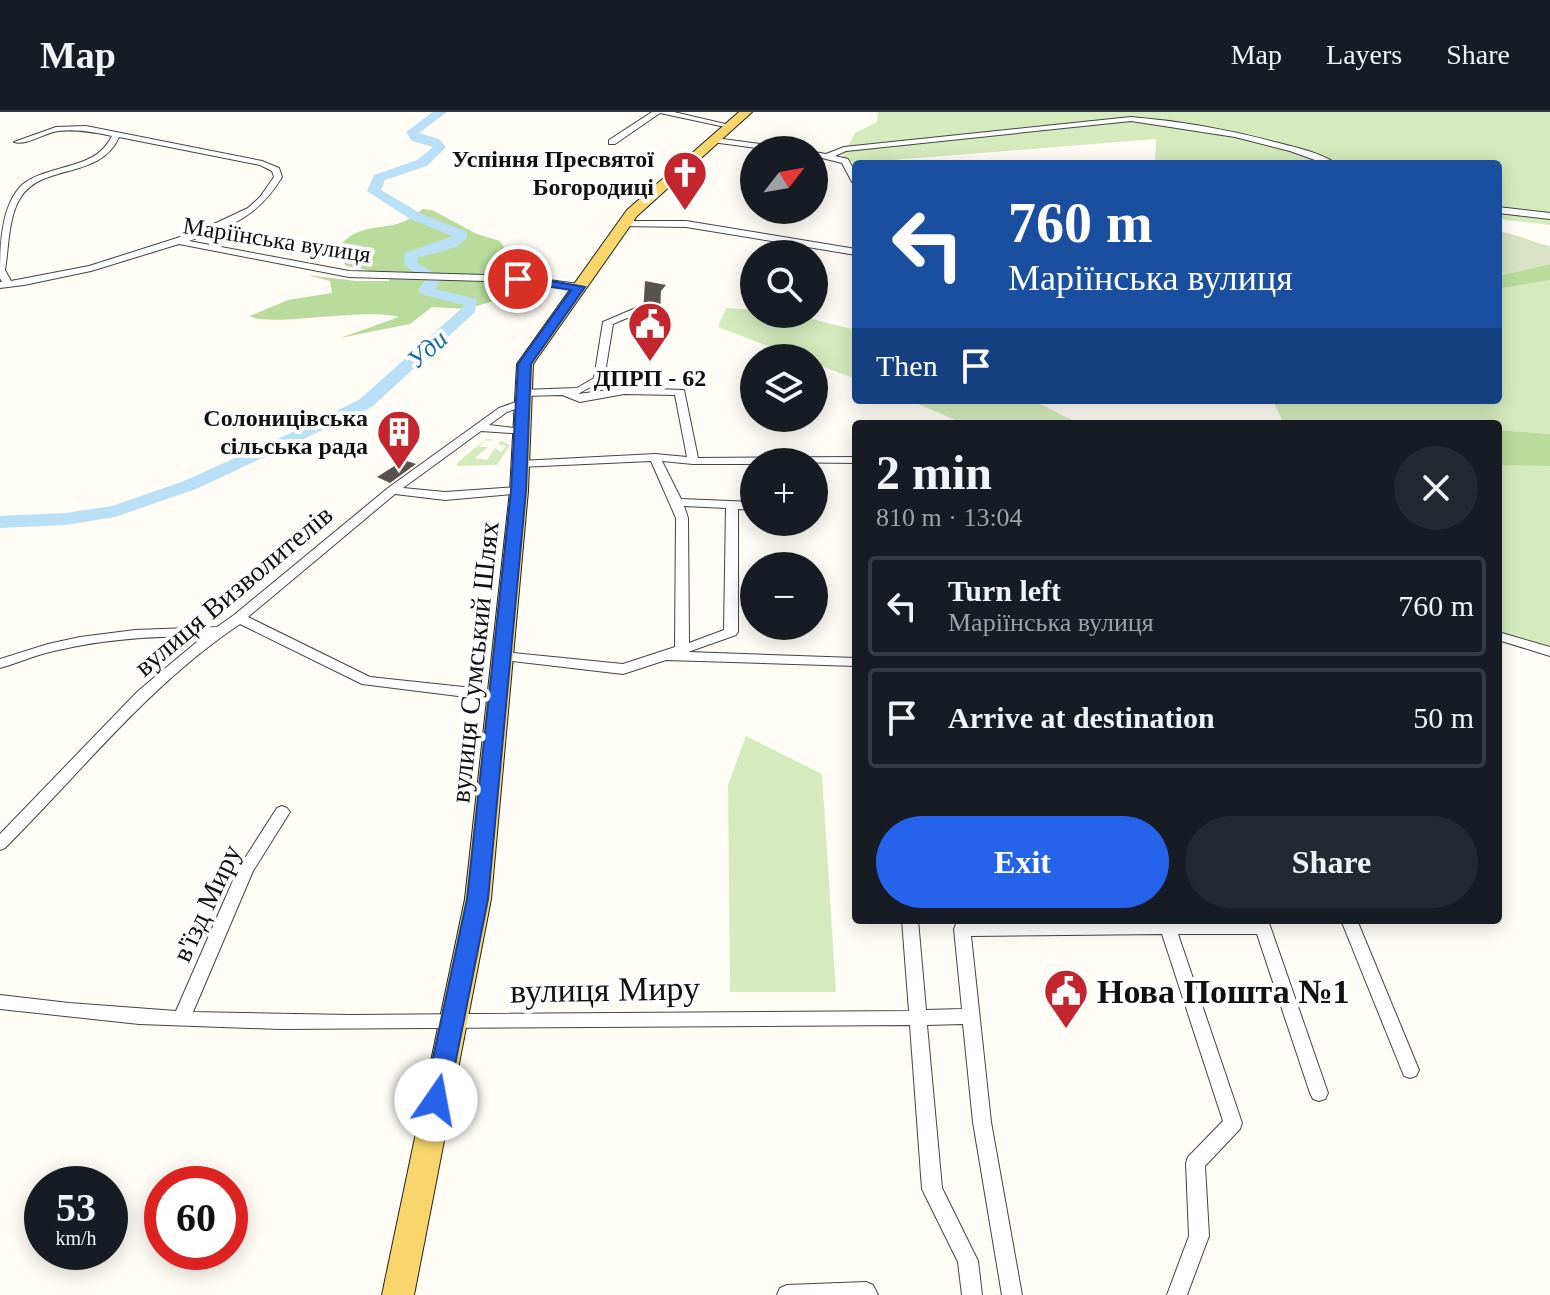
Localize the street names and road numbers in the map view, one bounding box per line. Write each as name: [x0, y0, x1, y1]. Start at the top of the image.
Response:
street label: Маріїнська вулиця: [181, 212, 373, 268]
street label: вулиця Визволителів: [128, 499, 339, 682]
street label: вулиця Сумський Шлях: [444, 520, 505, 804]
street label: в'їзд Миру: [166, 840, 247, 967]
street label: вулиця Миру: [510, 969, 700, 1010]

